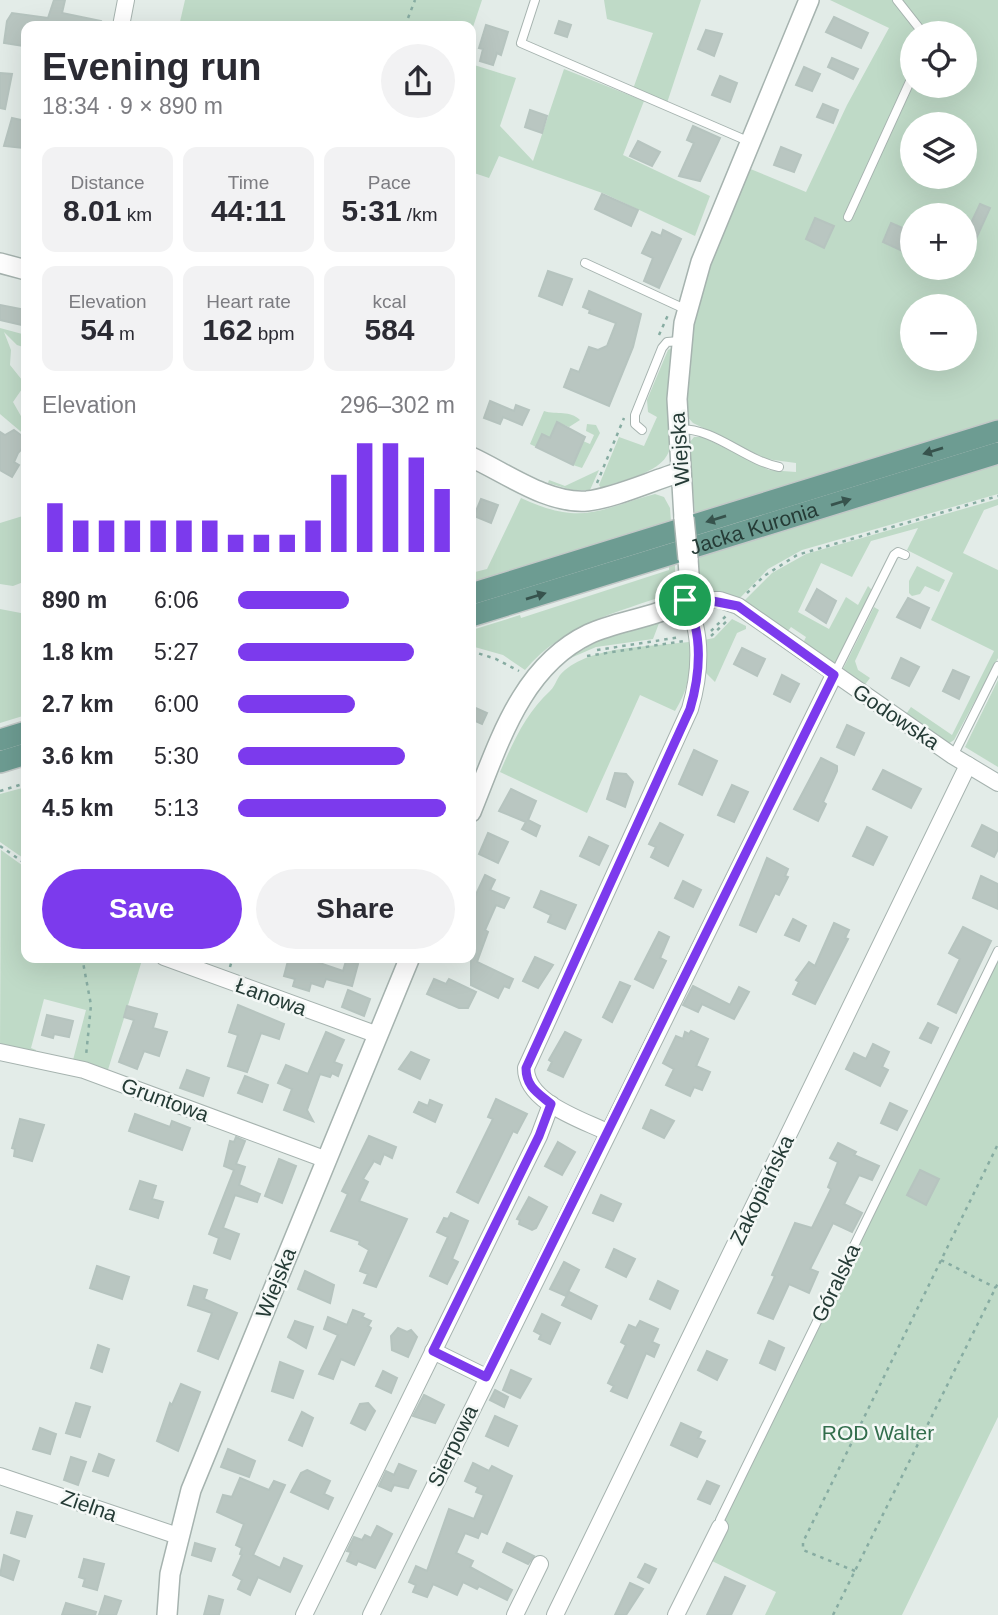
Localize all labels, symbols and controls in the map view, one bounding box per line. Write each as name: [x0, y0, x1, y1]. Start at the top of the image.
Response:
map controls: [900, 21, 977, 371]
button: locate: [900, 21, 977, 98]
button: share: [381, 44, 455, 118]
text: Evening run: [42, 46, 262, 88]
text: 18:34 · 9 × 890 m: [42, 93, 223, 119]
button: layers: [900, 112, 977, 189]
text: Distance: [71, 172, 144, 193]
text: Time: [228, 172, 269, 193]
text: Pace: [368, 172, 411, 193]
text: 8.01: [63, 194, 121, 227]
text: 44:11: [211, 194, 286, 227]
text: 5:31: [342, 194, 402, 227]
button: +: [900, 203, 977, 280]
text: km: [121, 204, 152, 225]
text: /km: [402, 204, 437, 225]
text: Elevation: [68, 291, 147, 312]
text: Heart rate: [206, 291, 291, 312]
text: kcal: [373, 291, 406, 312]
button: −: [900, 294, 977, 371]
text: 54: [80, 313, 114, 346]
text: 162: [202, 313, 252, 346]
text: 584: [364, 313, 415, 346]
text: m: [114, 323, 135, 344]
text: bpm: [252, 323, 295, 344]
text: Elevation: [42, 392, 137, 418]
text: 296–302 m: [340, 392, 455, 418]
street label: Wiejska: [665, 411, 694, 487]
one-way arrow: [922, 446, 943, 457]
one-way arrow: [831, 496, 852, 507]
street label: Jacka Kuronia: [687, 497, 821, 559]
one-way arrow: [705, 514, 726, 524]
pin: [655, 570, 715, 630]
icon: arrive: [666, 581, 704, 619]
text: 890 m: [42, 587, 107, 613]
text: 6:06: [154, 587, 199, 613]
one-way arrow: [526, 591, 547, 601]
text: 1.8 km: [42, 639, 114, 665]
text: 5:27: [154, 639, 199, 665]
street label: Godowska: [849, 679, 944, 754]
text: 2.7 km: [42, 691, 114, 717]
text: 6:00: [154, 691, 199, 717]
text: 3.6 km: [42, 743, 114, 769]
text: 5:30: [154, 743, 199, 769]
text: 4.5 km: [42, 795, 114, 821]
text: 5:13: [154, 795, 199, 821]
button: Save: [42, 869, 242, 949]
button: Share: [256, 869, 455, 949]
street label: Łanowa: [233, 973, 310, 1020]
street label: Gruntowa: [118, 1073, 212, 1126]
street label: Zakopiańska: [725, 1131, 798, 1248]
street label: Góralska: [807, 1240, 864, 1326]
street label: Wiejska: [251, 1244, 300, 1321]
street label: Sierpowa: [423, 1401, 482, 1490]
park label: ROD Walter: [822, 1421, 934, 1444]
street label: Zielna: [58, 1485, 120, 1526]

